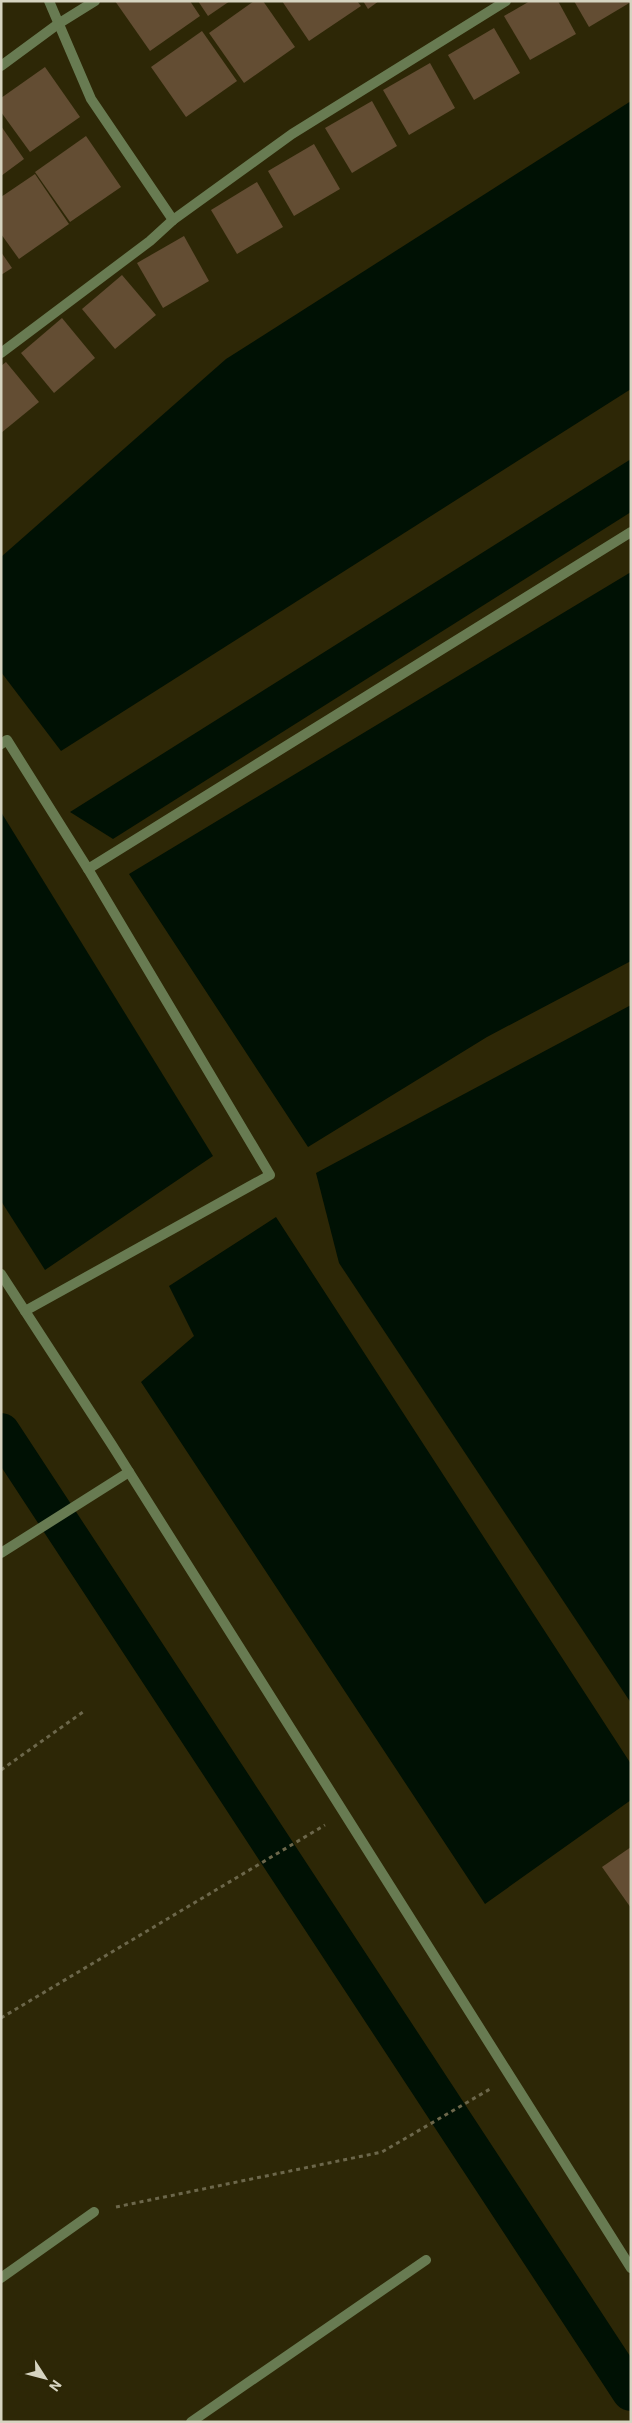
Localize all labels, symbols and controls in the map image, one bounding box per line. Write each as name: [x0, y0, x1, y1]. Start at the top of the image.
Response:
north arrow: [20, 2353, 70, 2403]
text: N: [46, 2377, 65, 2394]

